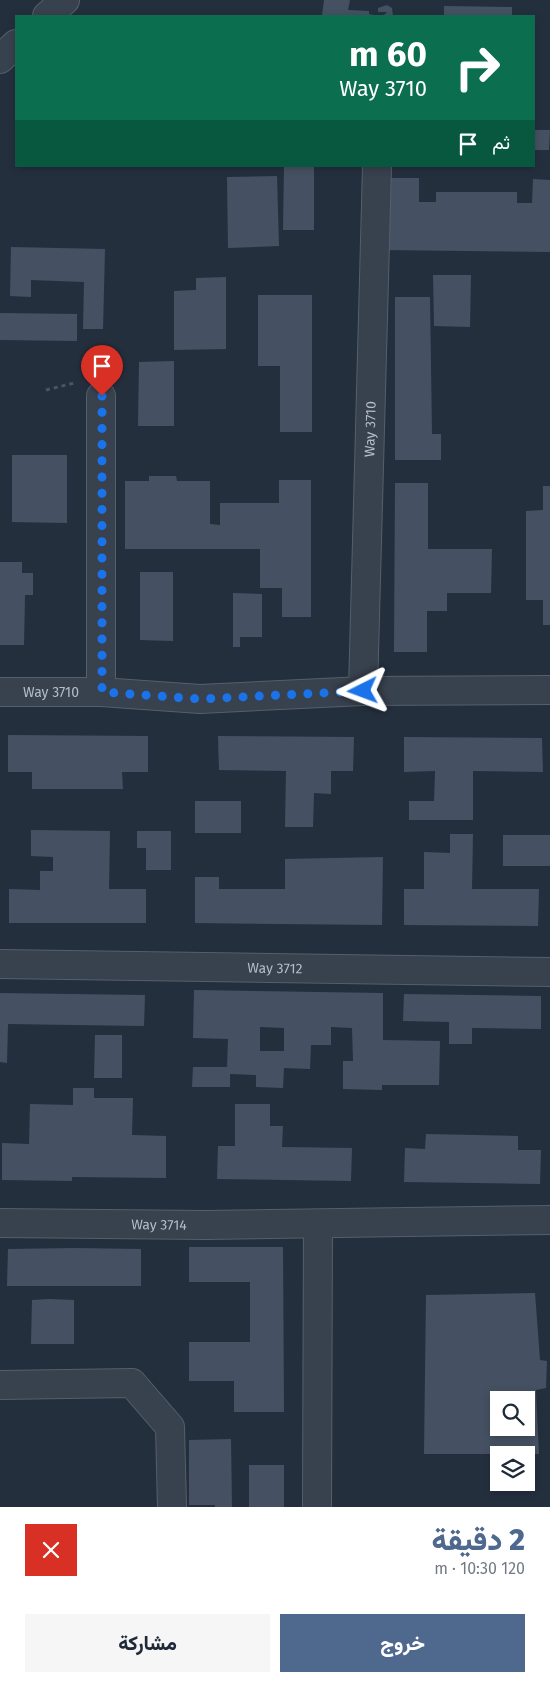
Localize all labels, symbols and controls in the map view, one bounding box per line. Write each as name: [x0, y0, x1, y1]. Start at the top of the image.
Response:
text: 60 m: [349, 33, 427, 75]
icon: right: [445, 35, 510, 100]
text: Way 3710: [339, 75, 427, 102]
icon: arrive: [454, 130, 482, 158]
text: ثم: [492, 131, 510, 154]
pin: [81, 345, 123, 396]
icon: arrive: [88, 352, 116, 380]
street label: Way 3710: [361, 401, 380, 457]
position arrow: [336, 664, 388, 716]
street label: Way 3710: [23, 684, 79, 701]
street label: Way 3712: [247, 960, 303, 977]
street label: Way 3714: [131, 1216, 187, 1234]
map controls: [490, 1391, 535, 1491]
button: search: [490, 1391, 535, 1436]
button: layers: [490, 1446, 535, 1491]
text: 2 دقيقة: [431, 1522, 525, 1558]
button: close: [25, 1524, 77, 1576]
text: 120 m · 10:30: [434, 1559, 525, 1578]
button: مشاركة: [25, 1614, 270, 1672]
button: خروج: [280, 1614, 525, 1672]

